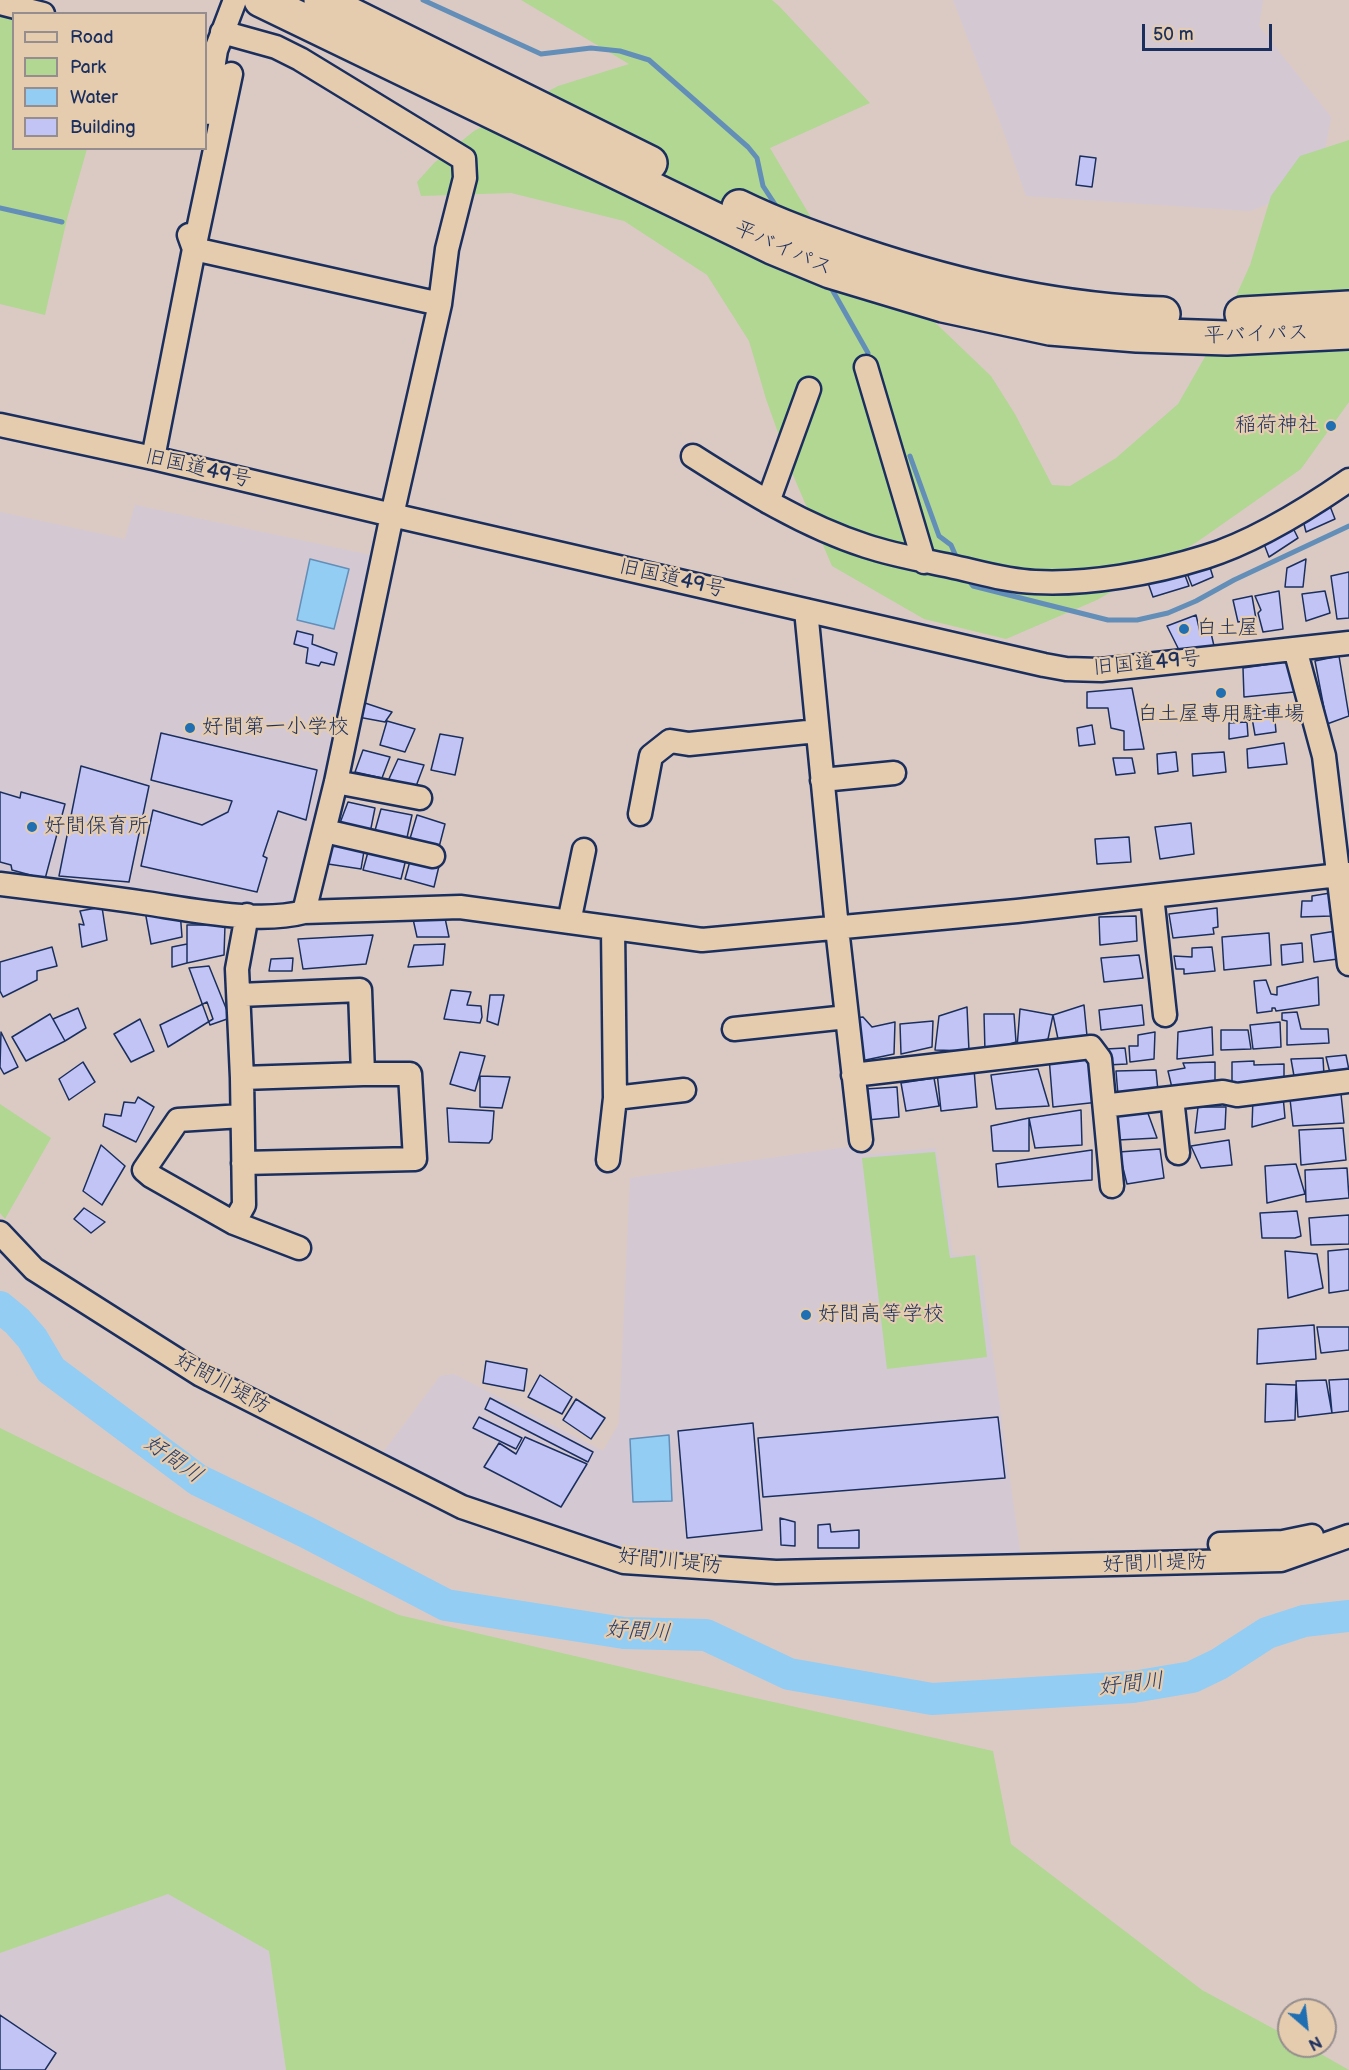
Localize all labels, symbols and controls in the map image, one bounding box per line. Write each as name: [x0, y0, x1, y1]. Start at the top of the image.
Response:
legend: [12, 12, 207, 150]
scale bar: [1145, 12, 1276, 50]
text: 50 m: [1153, 24, 1194, 45]
text: Road: [70, 27, 114, 48]
text: Park: [70, 57, 106, 78]
text: Water: [70, 87, 118, 108]
text: Building: [70, 117, 136, 138]
street label: 平バイパス: [730, 216, 836, 282]
street label: 平バイパス: [1203, 321, 1309, 349]
place label: 稲荷神社: [1235, 413, 1319, 439]
marker: 稲荷神社: [1324, 419, 1338, 433]
street label: 旧国道49号: [142, 444, 254, 494]
street label: 旧国道49号: [616, 554, 728, 604]
place label: 白土屋: [1196, 616, 1259, 642]
marker: 白土屋: [1177, 622, 1191, 636]
street label: 旧国道49号: [1092, 647, 1202, 681]
marker: 白土屋専用駐車場: [1214, 686, 1228, 700]
place label: 白土屋専用駐車場: [1137, 702, 1305, 728]
place label: 好間第一小学校: [202, 715, 349, 741]
marker: 好間第一小学校: [183, 721, 197, 735]
place label: 好間保育所: [44, 814, 149, 840]
marker: 好間保育所: [25, 820, 39, 834]
place label: 好間高等学校: [818, 1302, 944, 1328]
marker: 好間高等学校: [799, 1308, 813, 1322]
street label: 好間川堤防: [170, 1348, 274, 1420]
water label: 好間川: [138, 1430, 208, 1490]
street label: 好間川堤防: [616, 1544, 724, 1580]
street label: 好間川堤防: [1102, 1550, 1208, 1578]
water label: 好間川: [604, 1617, 672, 1647]
water label: 好間川: [1097, 1668, 1165, 1702]
north arrow: [1277, 1998, 1337, 2058]
text: N: [1305, 2031, 1325, 2054]

